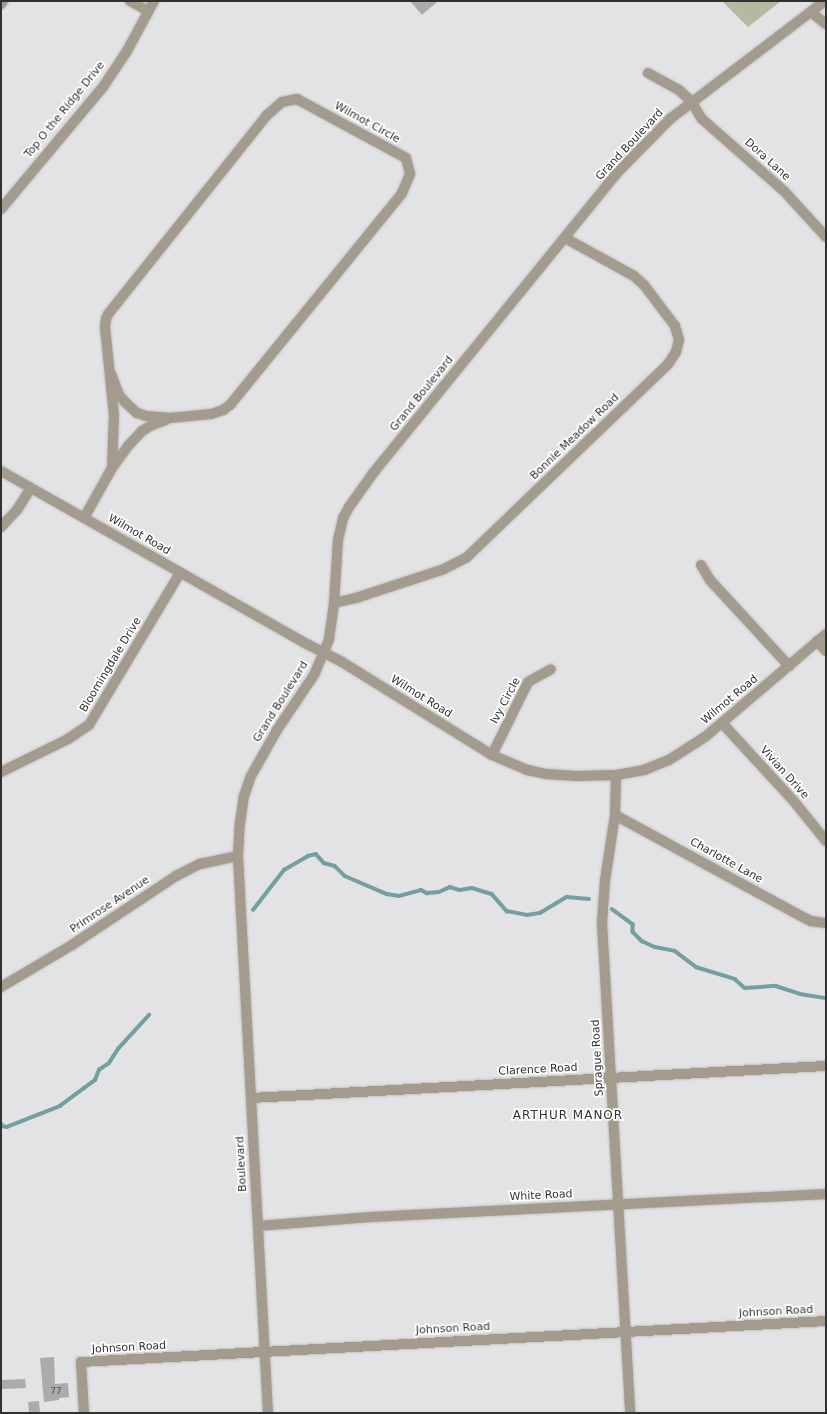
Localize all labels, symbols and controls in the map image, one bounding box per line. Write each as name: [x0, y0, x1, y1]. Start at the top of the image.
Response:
street label: Top O the Ridge Drive: [22, 59, 108, 161]
street label: Wilmot Circle: [332, 100, 402, 146]
street label: Grand Boulevard: [594, 107, 666, 183]
street label: Dora Lane: [742, 136, 792, 184]
street label: Grand Boulevard: [388, 354, 456, 434]
street label: Bonnie Meadow Road: [528, 391, 622, 483]
street label: Wilmot Road: [106, 512, 172, 558]
street label: Bloomingdale Drive: [77, 615, 145, 715]
street label: Grand Boulevard: [251, 659, 311, 745]
street label: Wilmot Road: [388, 673, 454, 721]
street label: Wilmot Road: [699, 673, 761, 727]
street label: Ivy Circle: [488, 676, 524, 726]
street label: Vivian Drive: [757, 744, 811, 802]
street label: Charlotte Lane: [687, 836, 765, 886]
street label: Primrose Avenue: [68, 874, 152, 936]
street label: Sprague Road: [589, 1019, 607, 1097]
street label: Clarence Road: [498, 1061, 578, 1079]
district label: ARTHUR MANOR: [513, 1109, 623, 1123]
street label: Boulevard: [234, 1136, 250, 1192]
street label: White Road: [509, 1188, 573, 1204]
street label: Johnson Road: [738, 1303, 814, 1321]
street label: Johnson Road: [415, 1320, 491, 1338]
street label: Johnson Road: [91, 1339, 167, 1357]
house number: 77: [50, 1386, 62, 1396]

